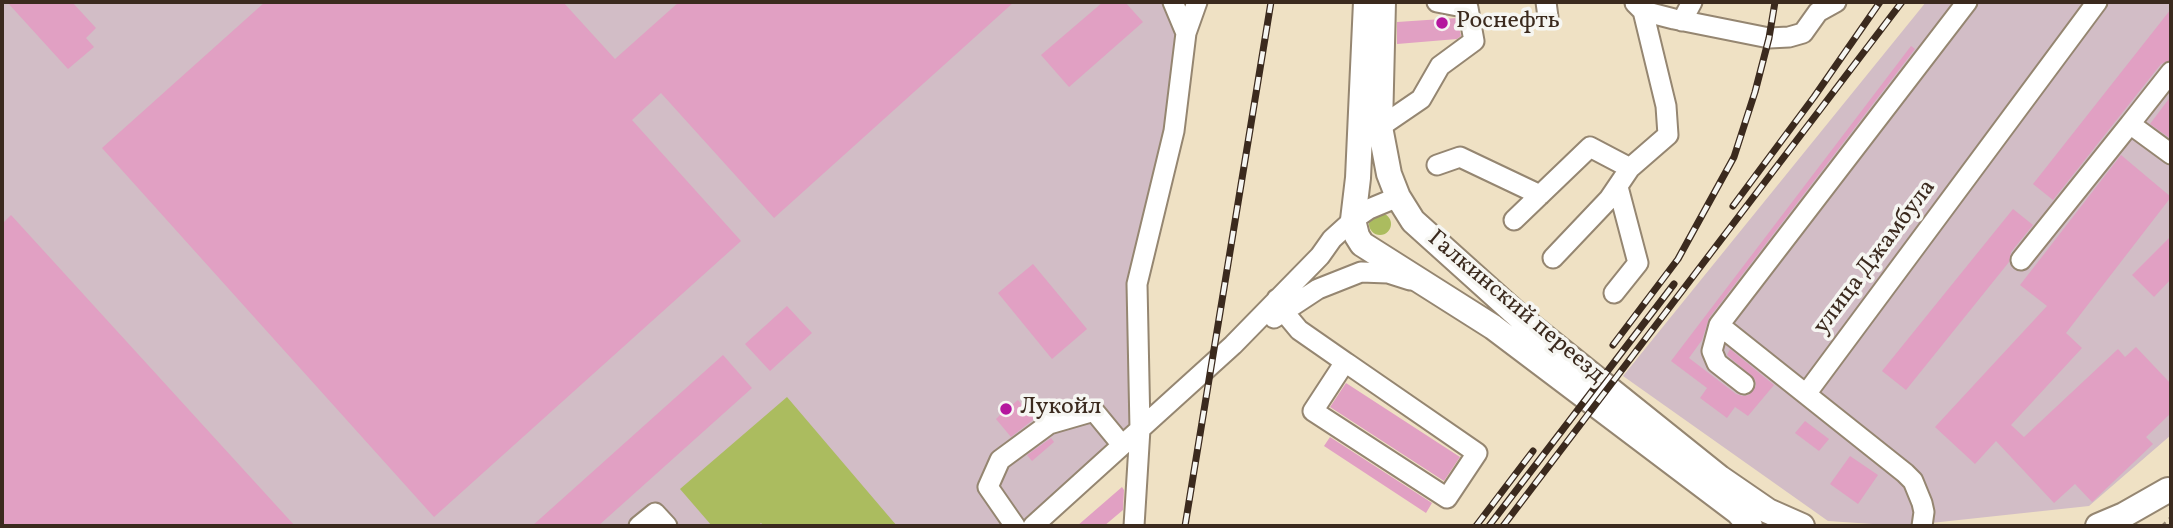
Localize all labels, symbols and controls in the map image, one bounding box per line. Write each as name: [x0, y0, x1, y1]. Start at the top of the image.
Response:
place label: Роснефть: [1456, 9, 1560, 37]
marker: Роснефть: [1434, 15, 1450, 31]
street label: улица Джамбула: [1808, 175, 1944, 341]
street label: Галкинский переезд: [1421, 225, 1609, 391]
place label: Лукойл: [1020, 395, 1101, 423]
marker: Лукойл: [998, 401, 1014, 417]

